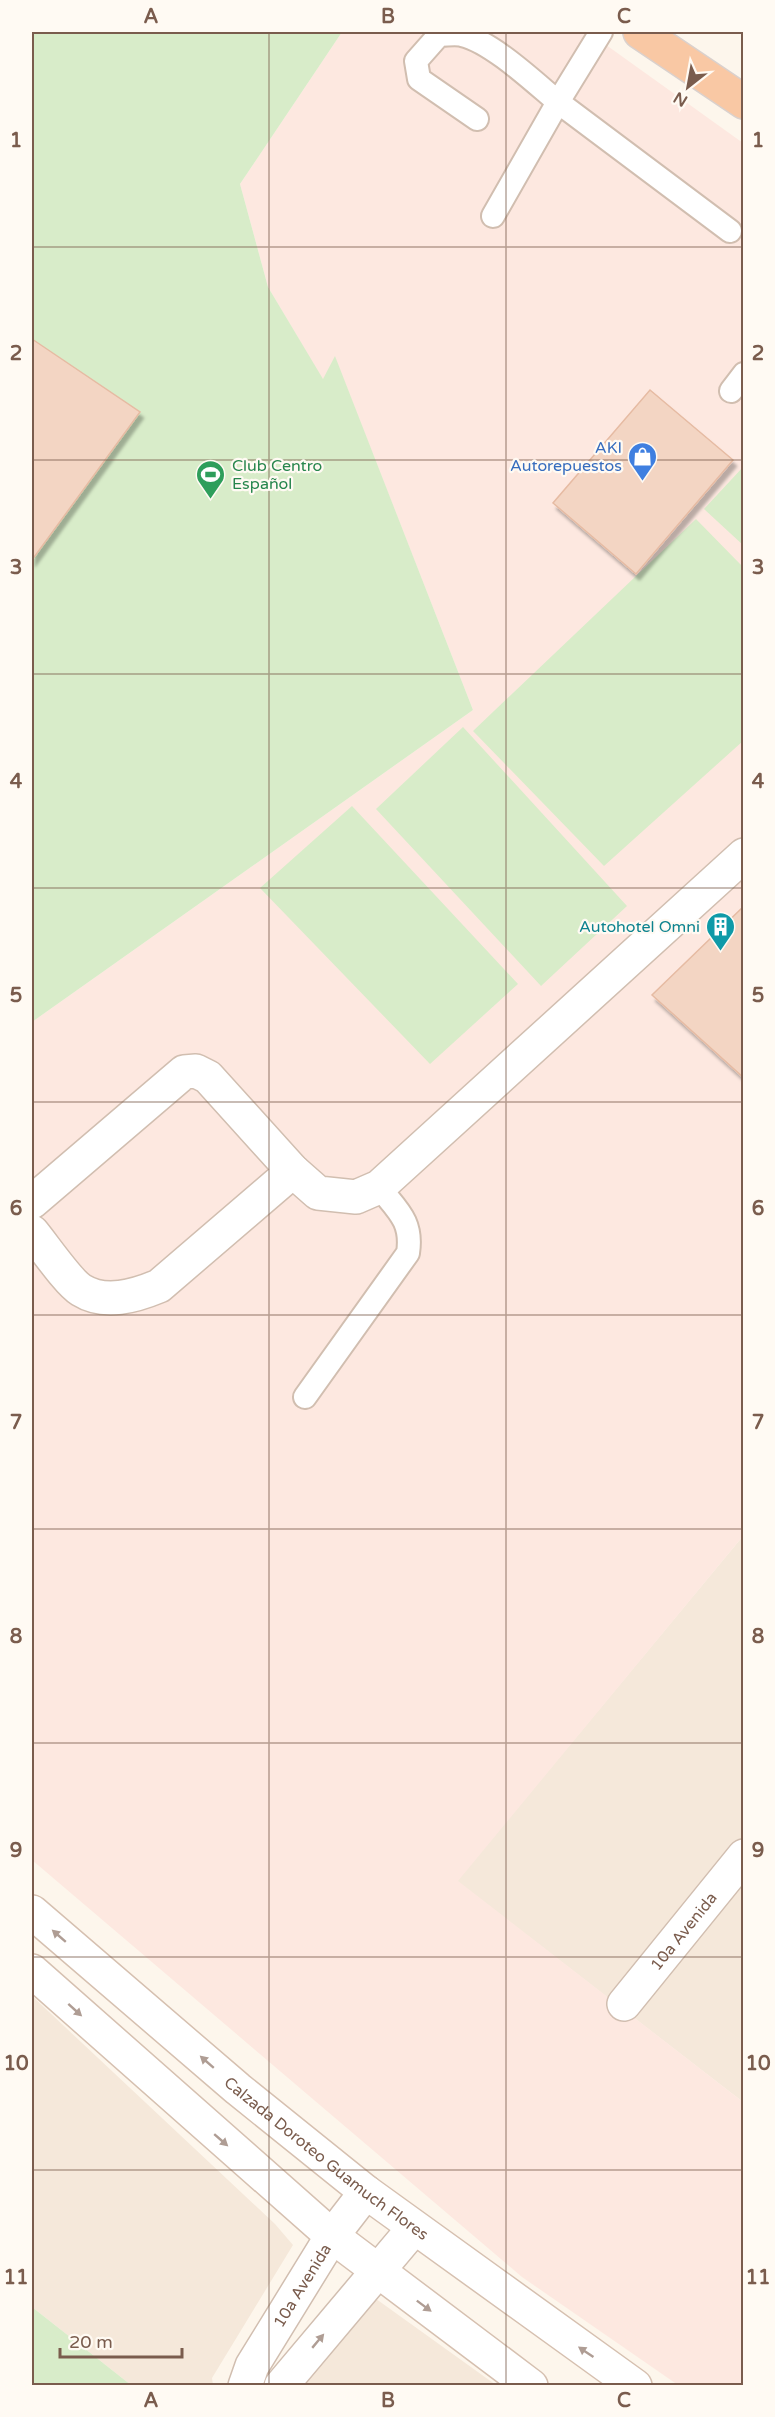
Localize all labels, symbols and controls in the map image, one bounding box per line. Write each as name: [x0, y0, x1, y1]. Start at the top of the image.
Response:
text: A: [144, 5, 159, 29]
text: B: [381, 5, 395, 29]
text: C: [617, 5, 631, 29]
north arrow: [658, 57, 718, 117]
text: N: [670, 87, 691, 111]
text: 1: [10, 129, 22, 153]
text: 1: [752, 129, 764, 153]
text: 2: [10, 342, 22, 366]
text: 2: [752, 342, 764, 366]
place label: AKI Autorepuestos: [510, 438, 622, 476]
shop icon: AKI Autorepuestos: [627, 440, 659, 482]
place label: Club Centro Español: [232, 456, 322, 494]
sports icon: Club Centro Español: [195, 458, 227, 500]
text: 3: [10, 556, 22, 580]
text: 3: [752, 556, 764, 580]
text: 4: [10, 770, 23, 794]
text: 4: [752, 770, 765, 794]
building icon: Autohotel Omni: [705, 910, 737, 952]
place label: Autohotel Omni: [579, 917, 700, 937]
text: 5: [10, 984, 22, 1008]
text: 5: [752, 984, 764, 1008]
text: 6: [10, 1197, 22, 1221]
text: 6: [752, 1197, 764, 1221]
text: 7: [10, 1411, 22, 1435]
text: 7: [752, 1411, 764, 1435]
text: 8: [10, 1625, 22, 1649]
text: 8: [752, 1625, 764, 1649]
text: 9: [10, 1839, 22, 1863]
text: 9: [752, 1839, 764, 1863]
street label: 10a Avenida: [646, 1888, 722, 1975]
one-way arrow: [51, 1929, 67, 1942]
one-way arrow: [67, 2003, 82, 2016]
text: 10: [3, 2052, 29, 2076]
text: 10: [745, 2052, 771, 2076]
one-way arrow: [199, 2056, 215, 2069]
street label: Calzada Doroteo Guamuch Flores: [220, 2073, 432, 2245]
one-way arrow: [213, 2133, 228, 2146]
street label: 10a Avenida: [269, 2240, 336, 2331]
text: 11: [3, 2266, 29, 2290]
text: 11: [745, 2266, 771, 2290]
one-way arrow: [417, 2299, 432, 2311]
scale bar: [60, 2321, 182, 2359]
text: 20 m: [69, 2331, 113, 2353]
one-way arrow: [312, 2333, 325, 2349]
one-way arrow: [579, 2346, 595, 2358]
text: A: [144, 2389, 159, 2413]
text: B: [381, 2389, 395, 2413]
text: C: [617, 2389, 631, 2413]

